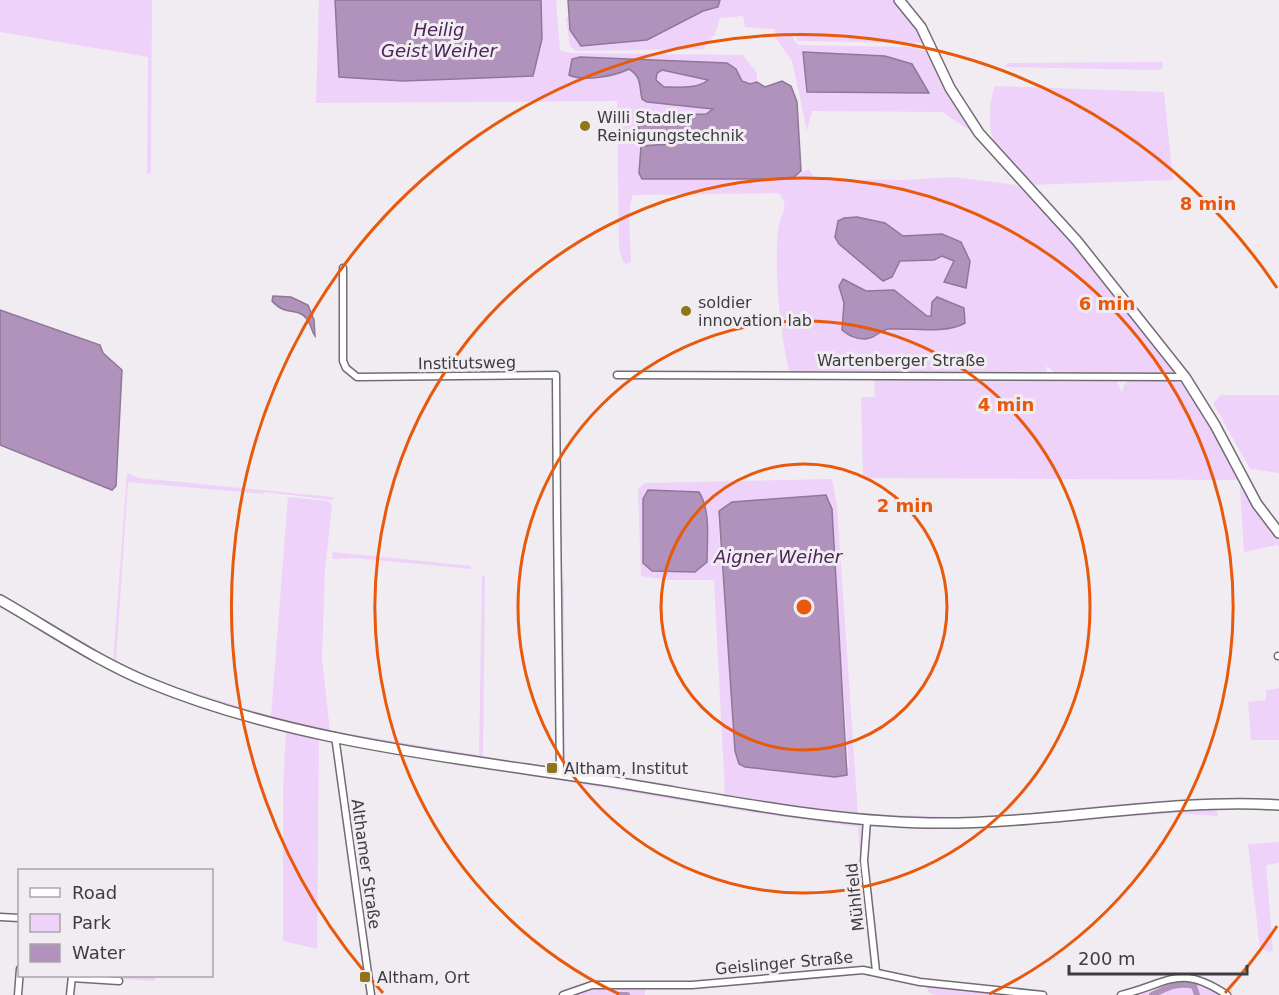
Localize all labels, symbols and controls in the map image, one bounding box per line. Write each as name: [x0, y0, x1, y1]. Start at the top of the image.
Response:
water label: Heilig Geist Weiher: [381, 19, 499, 61]
place label: Willi Stadler Reinigungstechnik: [597, 108, 745, 145]
marker: Willi Stadler Reinigungstechnik: [578, 119, 592, 133]
text: 8 min: [1180, 193, 1236, 214]
place label: soldier innovation lab: [698, 293, 812, 330]
text: 6 min: [1079, 293, 1135, 314]
marker: soldier innovation lab: [679, 304, 693, 318]
street label: Wartenberger Straße: [817, 351, 985, 370]
street label: Institutsweg: [418, 353, 516, 373]
text: 4 min: [978, 394, 1034, 415]
text: 2 min: [877, 495, 933, 516]
water label: Aigner Weiher: [713, 546, 844, 567]
centre of rings: [794, 597, 814, 617]
place label: Altham, Institut: [564, 759, 688, 778]
marker: Altham, Institut: [545, 761, 559, 775]
street label: Althamer Straße: [347, 798, 385, 930]
street label: Mühlfeld: [842, 862, 868, 932]
legend: [18, 869, 213, 977]
text: Road: [72, 882, 117, 903]
text: Park: [72, 912, 111, 933]
scale bar: [1069, 938, 1248, 976]
text: Water: [72, 942, 126, 963]
street label: Geislinger Straße: [714, 948, 854, 978]
text: 200 m: [1078, 948, 1136, 969]
place label: Altham, Ort: [377, 968, 470, 987]
marker: Altham, Ort: [358, 970, 372, 984]

